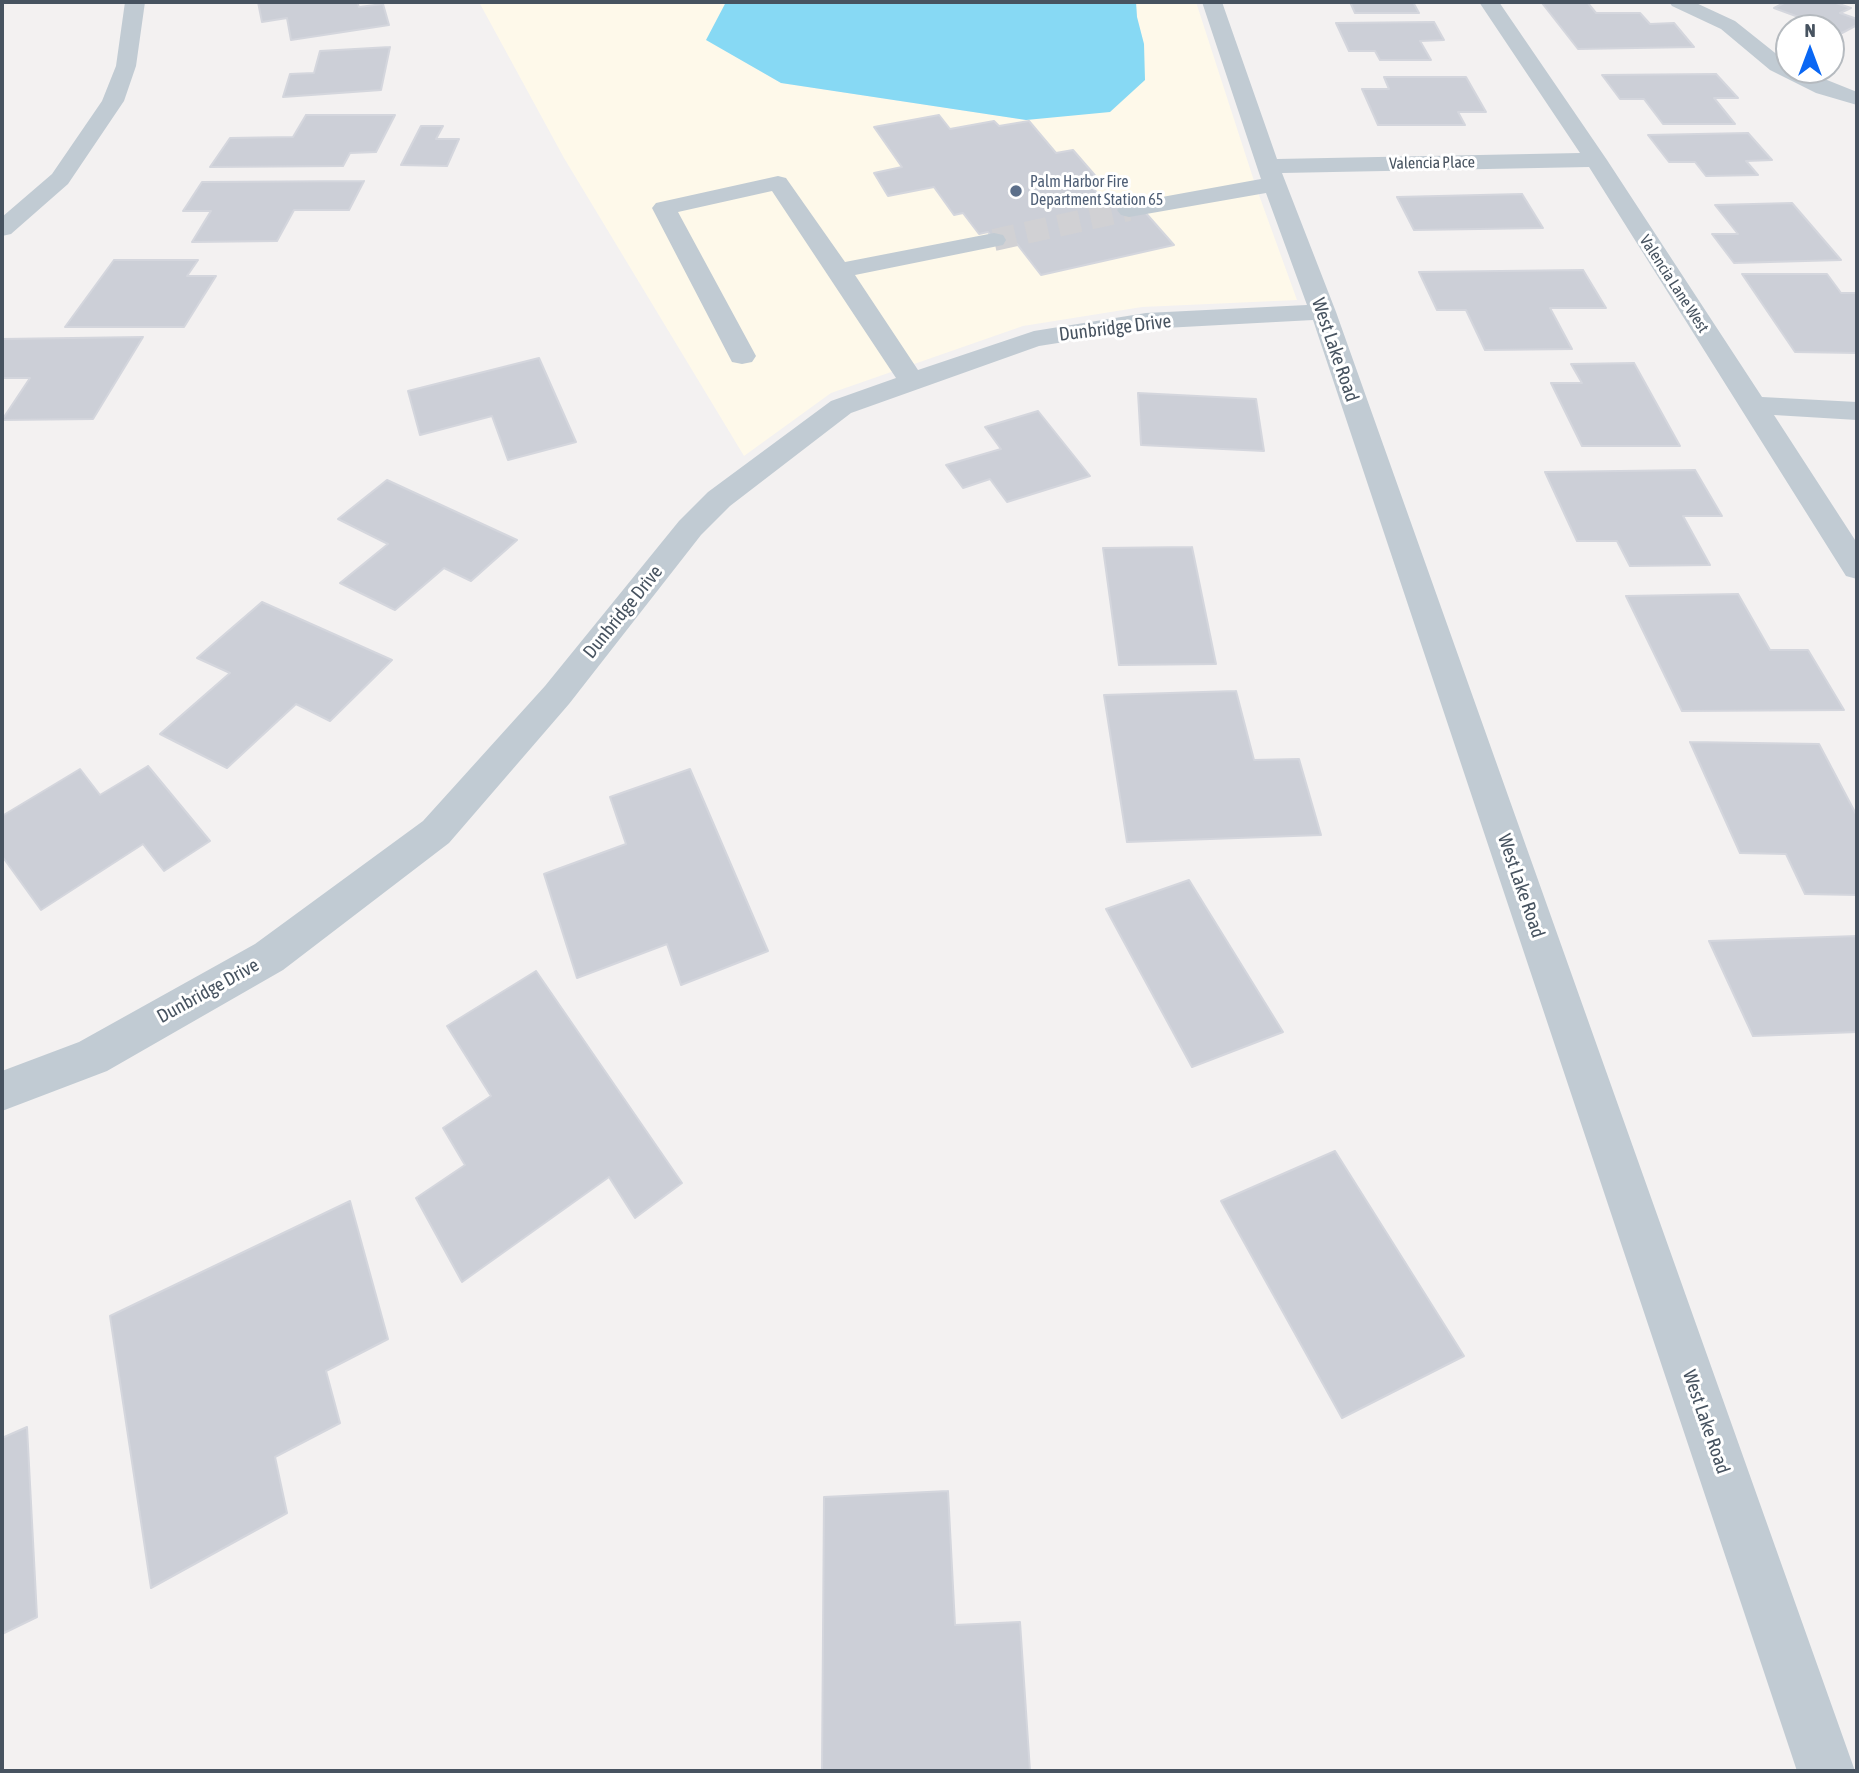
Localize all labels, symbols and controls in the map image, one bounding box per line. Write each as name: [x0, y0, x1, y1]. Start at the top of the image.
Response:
north arrow: [1775, 14, 1845, 84]
text: N: [1804, 19, 1816, 41]
street label: Valencia Place: [1389, 153, 1475, 173]
place label: Palm Harbor Fire Department Station 65: [1030, 172, 1163, 210]
marker: Palm Harbor Fire Department Station 65: [1008, 183, 1024, 199]
street label: Valencia Lane West: [1635, 232, 1713, 336]
street label: West Lake Road: [1307, 295, 1363, 405]
street label: Dunbridge Drive: [1058, 310, 1172, 346]
street label: Dunbridge Drive: [579, 561, 667, 663]
street label: West Lake Road: [1493, 831, 1549, 941]
street label: Dunbridge Drive: [153, 954, 263, 1028]
street label: West Lake Road: [1678, 1367, 1734, 1477]

